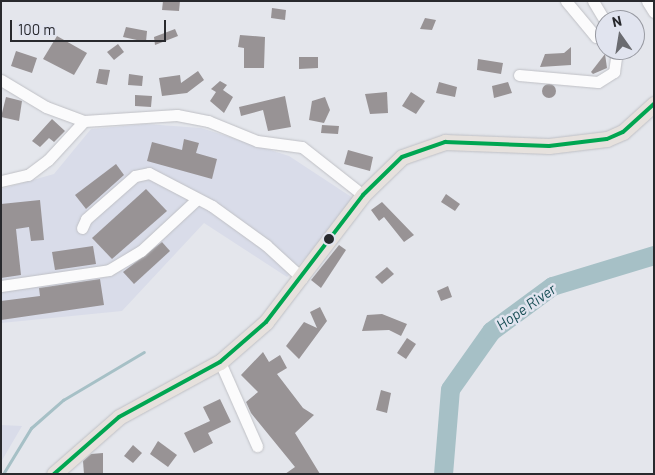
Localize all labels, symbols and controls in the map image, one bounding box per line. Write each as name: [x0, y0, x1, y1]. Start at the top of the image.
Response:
scale bar: [12, 10, 169, 42]
north arrow: [595, 10, 645, 60]
text: N: [610, 12, 623, 30]
text: 100 m: [18, 20, 56, 38]
unlabelled marker: [324, 234, 334, 244]
water label: Hope River: [493, 280, 559, 334]

